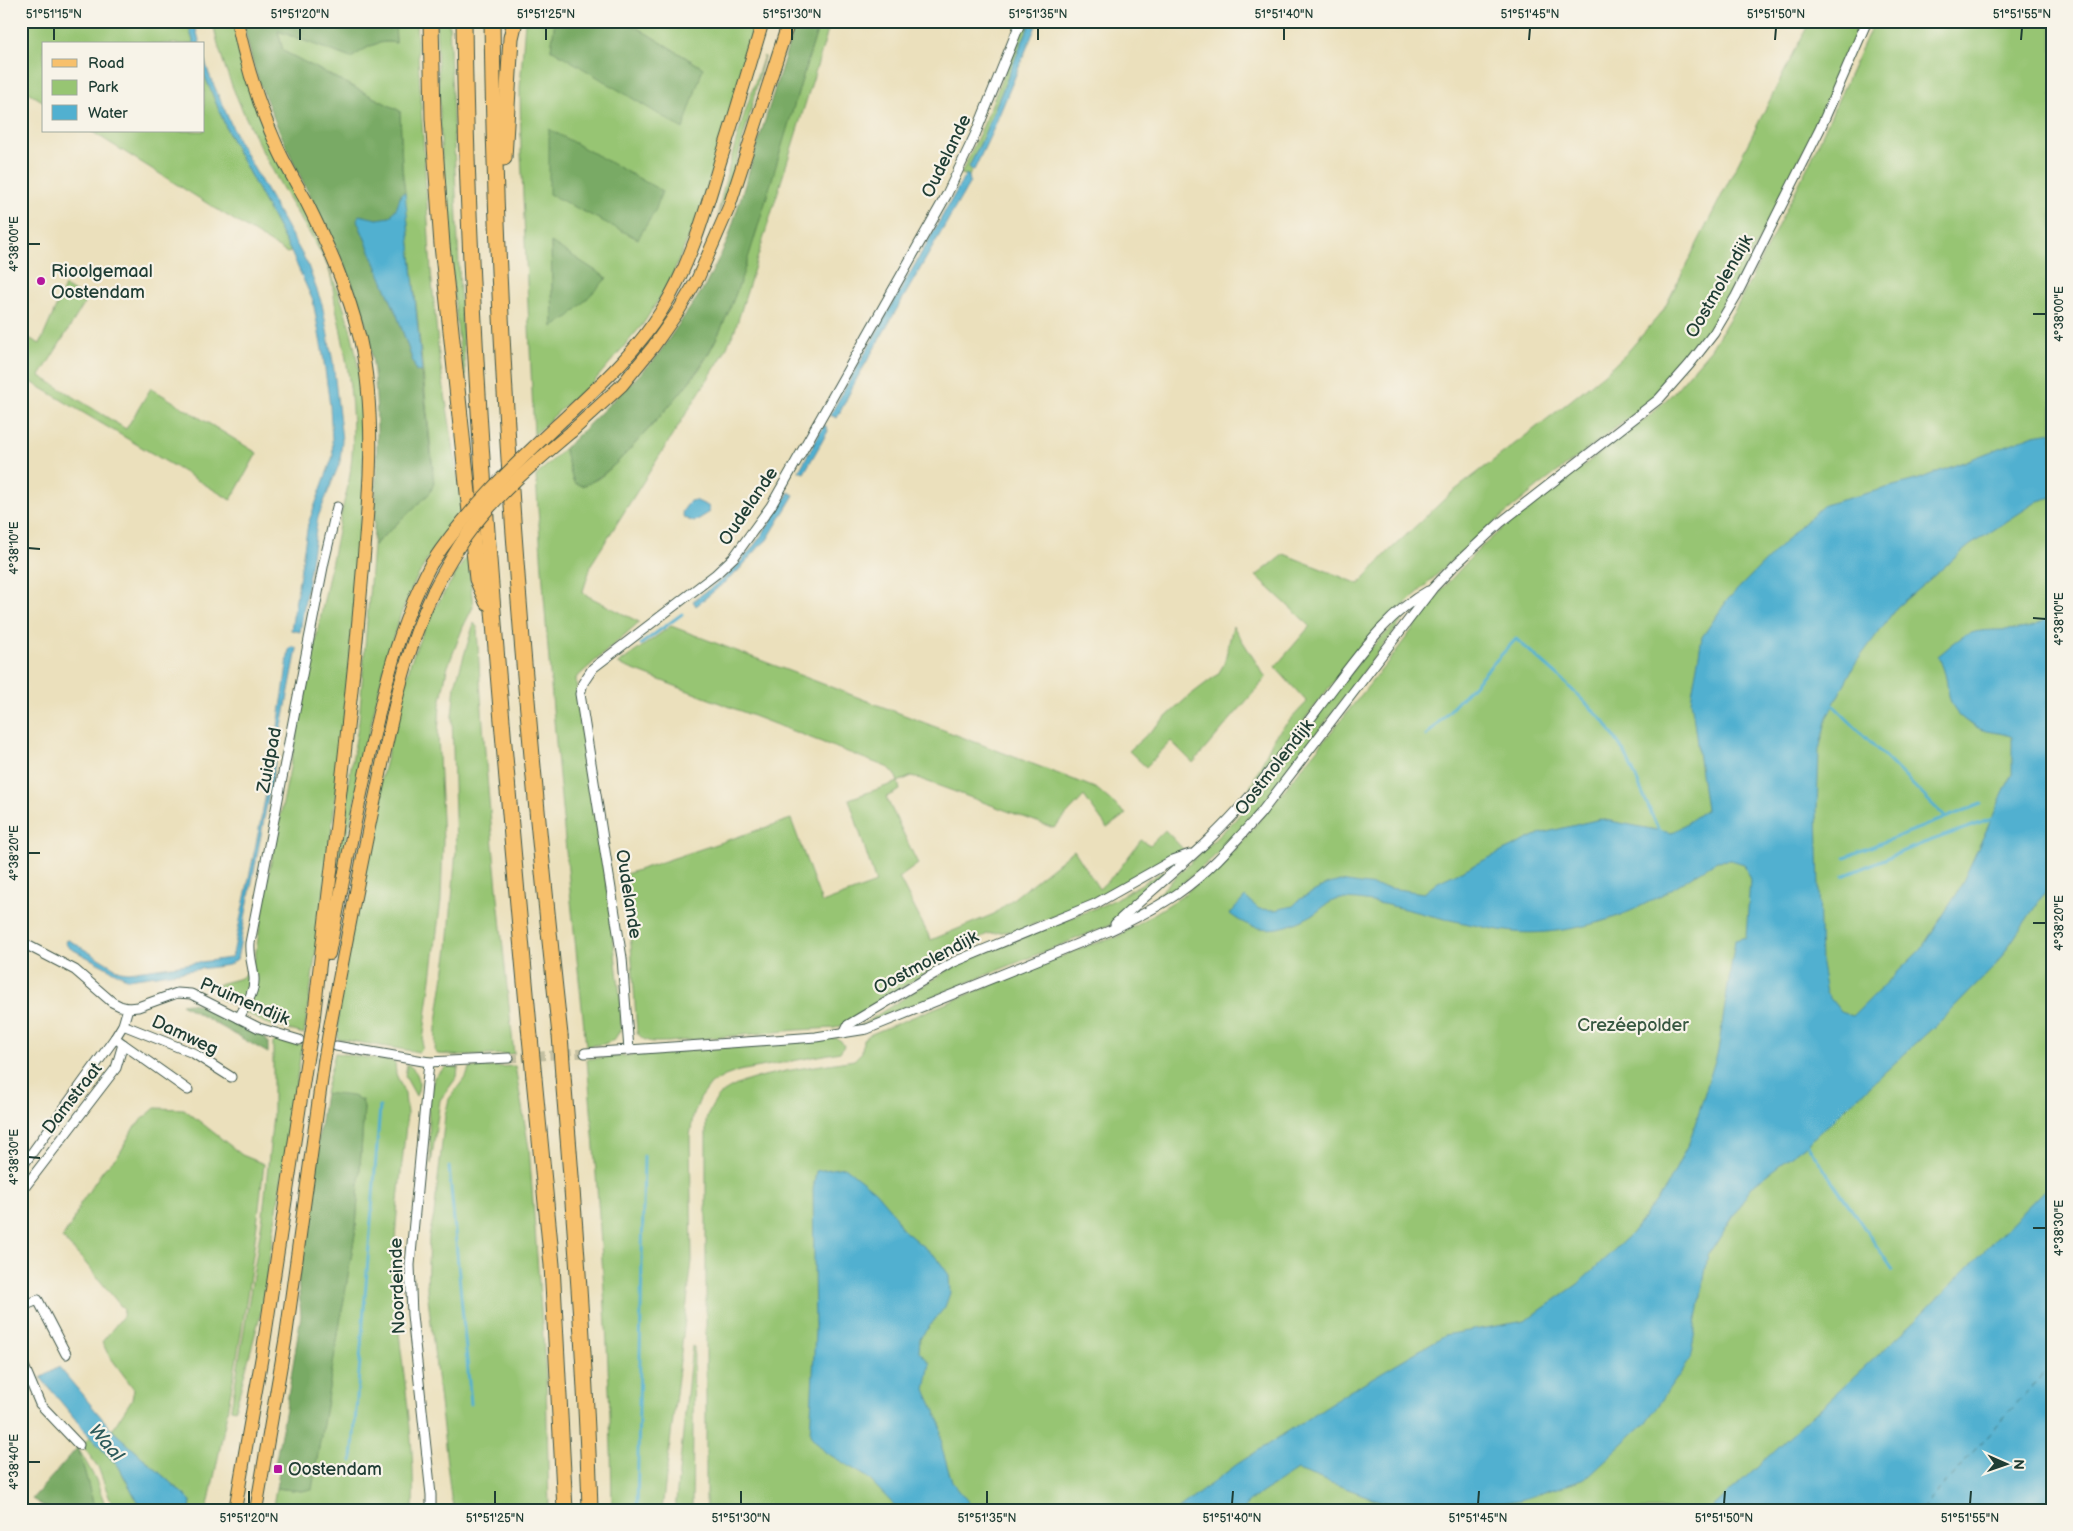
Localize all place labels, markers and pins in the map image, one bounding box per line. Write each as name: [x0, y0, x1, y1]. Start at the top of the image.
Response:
place label: Rioolgemaal Oostendam: [51, 261, 153, 303]
marker: Rioolgemaal Oostendam: [35, 275, 47, 287]
place label: Oostendam: [288, 1459, 382, 1480]
marker: Oostendam: [272, 1463, 284, 1475]

